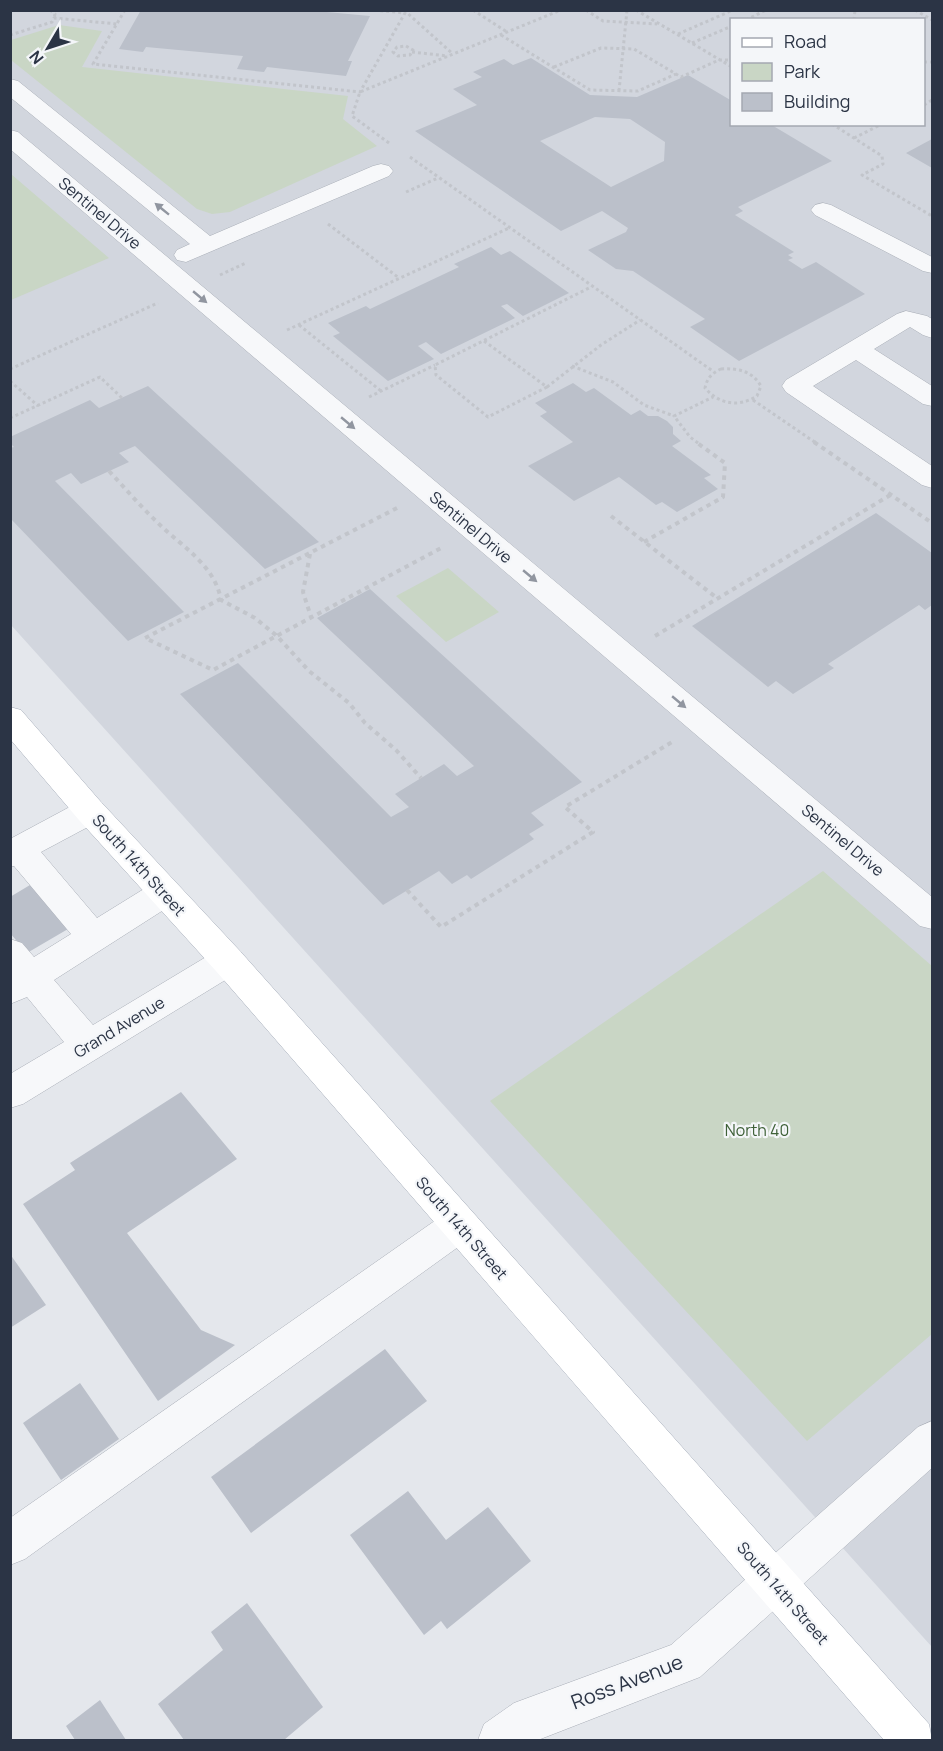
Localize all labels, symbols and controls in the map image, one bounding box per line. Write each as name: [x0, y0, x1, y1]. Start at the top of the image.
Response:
north arrow: [18, 18, 78, 78]
legend: [730, 18, 925, 126]
text: Road: [784, 29, 827, 53]
text: N: [24, 46, 49, 69]
text: Park: [784, 59, 821, 83]
text: Building: [784, 89, 850, 113]
street label: Sentinel Drive: [54, 172, 146, 254]
one-way arrow: [154, 203, 170, 216]
one-way arrow: [192, 290, 207, 303]
one-way arrow: [341, 416, 356, 429]
street label: Sentinel Drive: [425, 486, 517, 568]
one-way arrow: [522, 569, 537, 582]
one-way arrow: [671, 695, 687, 708]
street label: Sentinel Drive: [797, 799, 889, 881]
street label: South 14th Street: [87, 809, 191, 921]
street label: Grand Avenue: [69, 991, 169, 1063]
park label: North 40: [725, 1119, 789, 1141]
street label: South 14th Street: [411, 1172, 513, 1284]
street label: South 14th Street: [732, 1537, 834, 1649]
street label: Ross Avenue: [567, 1648, 687, 1715]

